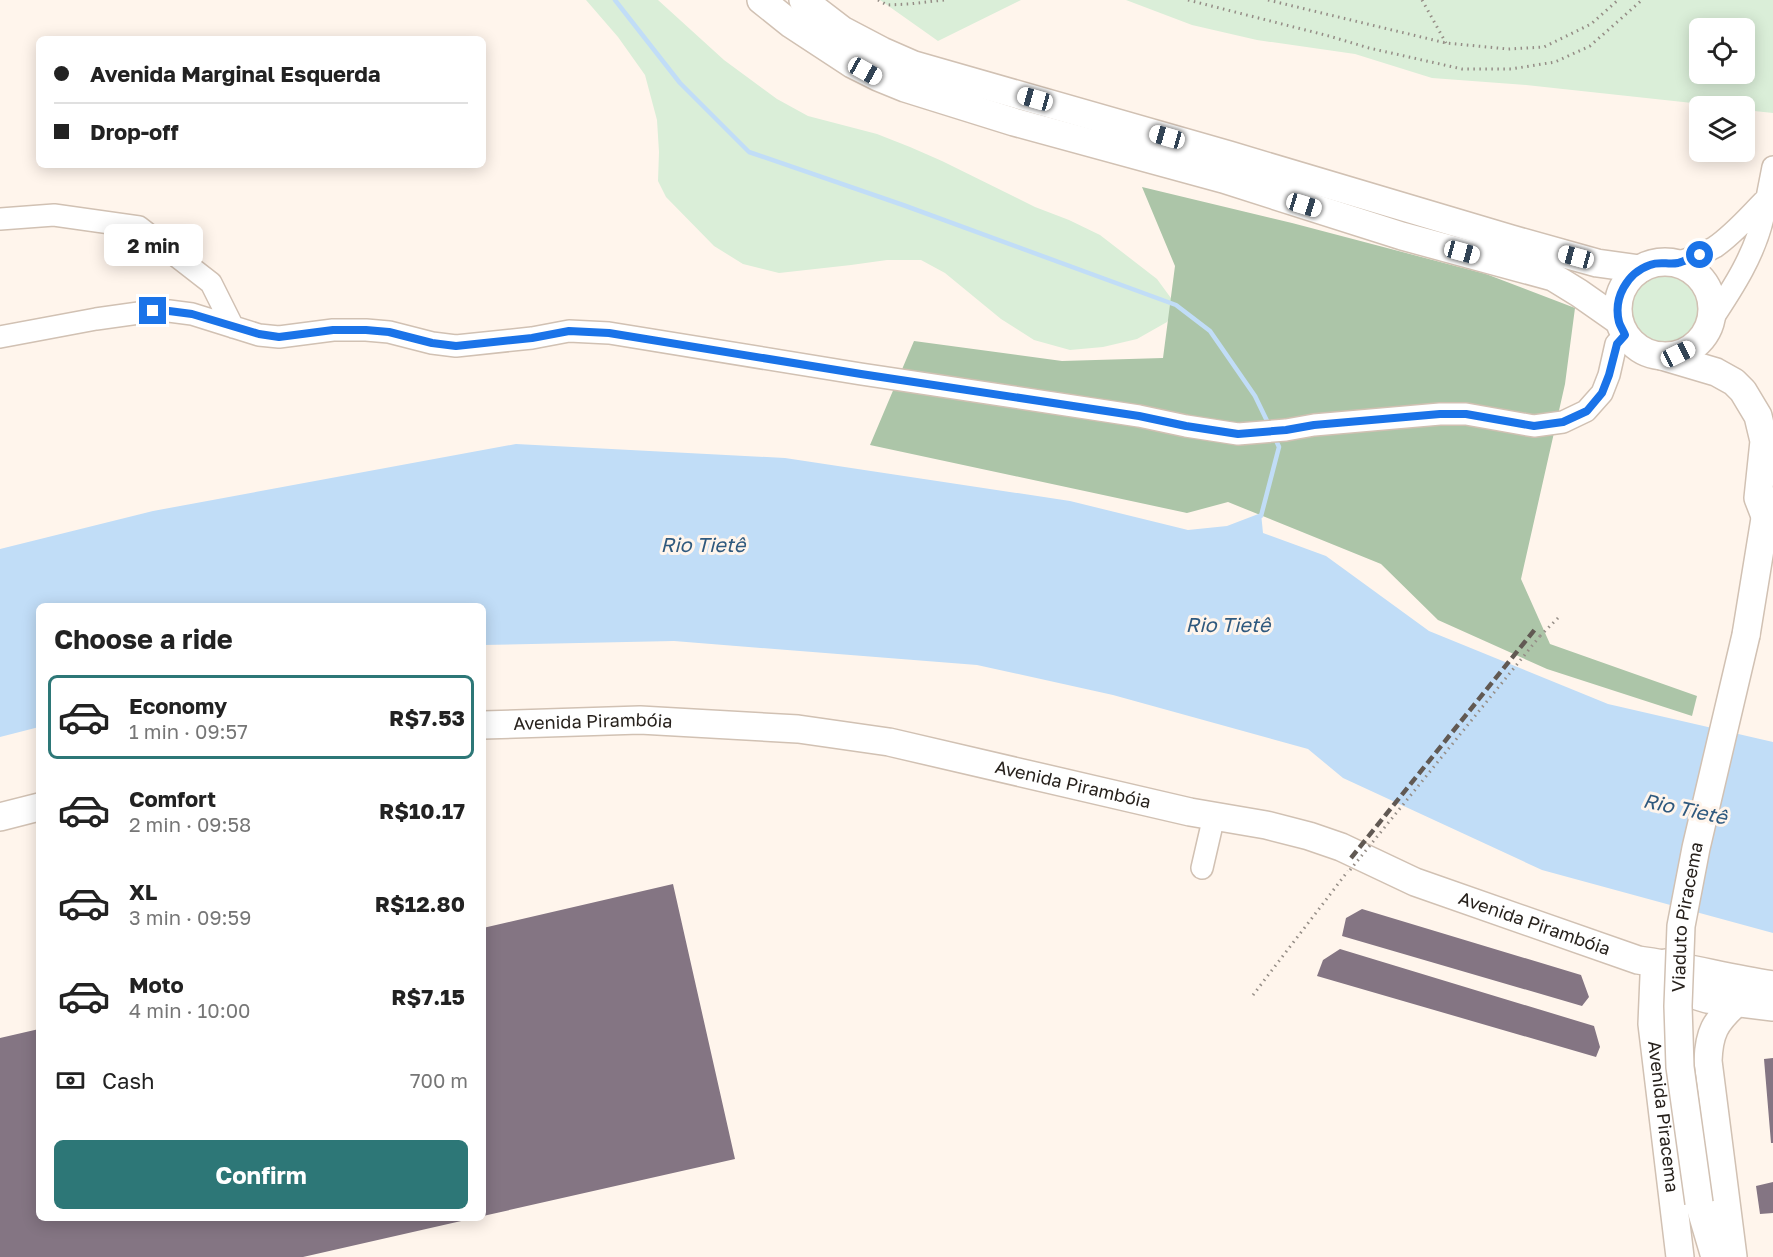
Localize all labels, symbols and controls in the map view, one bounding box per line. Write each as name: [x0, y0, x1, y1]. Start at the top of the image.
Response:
map controls: [1689, 18, 1755, 162]
button: locate: [1689, 18, 1755, 84]
car: [845, 54, 885, 88]
text: Avenida Marginal Esquerda: [90, 60, 381, 87]
car: [1015, 85, 1055, 113]
button: layers: [1689, 96, 1755, 162]
text: Drop-off: [90, 118, 179, 145]
car: [1147, 123, 1187, 151]
car: [1284, 191, 1324, 219]
callout: 2 min: [104, 224, 202, 266]
text: 2 min: [127, 233, 180, 257]
car: [1442, 239, 1482, 265]
route start: [1686, 241, 1713, 268]
car: [1556, 244, 1596, 270]
route end: [139, 297, 166, 324]
car: [1658, 338, 1698, 370]
water label: Rio Tietê: [661, 532, 747, 556]
water label: Rio Tietê: [1186, 612, 1272, 636]
text: Choose a ride: [54, 623, 233, 655]
icon: car: [57, 690, 111, 744]
text: Economy: [129, 692, 227, 719]
text: R$7.53: [389, 704, 465, 731]
street label: Avenida Pirambóia: [513, 708, 673, 734]
text: 1 min · 09:57: [129, 719, 248, 743]
street label: Avenida Pirambóia: [993, 755, 1153, 813]
icon: car: [57, 783, 111, 837]
text: Comfort: [129, 785, 216, 812]
water label: Rio Tietê: [1641, 787, 1731, 829]
text: R$10.17: [379, 797, 465, 824]
text: 2 min · 09:58: [129, 812, 251, 836]
street label: Viaduto Piracema: [1667, 839, 1707, 993]
icon: car: [57, 876, 111, 930]
text: XL: [129, 878, 157, 905]
street label: Avenida Pirambóia: [1456, 886, 1614, 960]
text: R$12.80: [375, 890, 465, 917]
text: 3 min · 09:59: [129, 905, 251, 929]
icon: car: [57, 969, 111, 1023]
text: Moto: [129, 971, 184, 998]
text: R$7.15: [391, 983, 465, 1010]
text: 4 min · 10:00: [129, 998, 250, 1022]
street label: Avenida Piracema: [1644, 1039, 1684, 1194]
icon: cash: [54, 1064, 87, 1097]
text: Cash: [102, 1067, 155, 1094]
text: 700 m: [410, 1068, 468, 1092]
button: Confirm: [54, 1140, 468, 1209]

